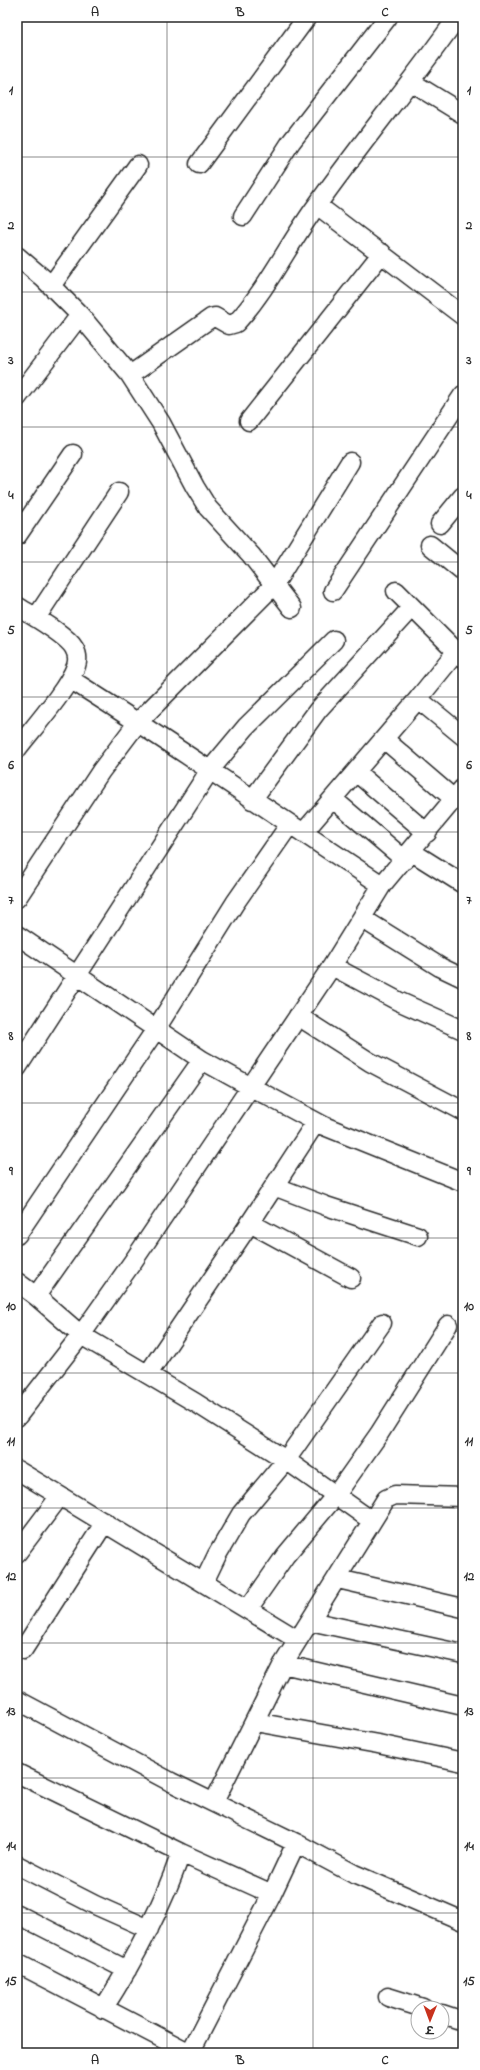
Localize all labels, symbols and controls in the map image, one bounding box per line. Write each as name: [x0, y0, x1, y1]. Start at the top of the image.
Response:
text: A: [91, 3, 99, 22]
text: B: [235, 3, 245, 22]
text: C: [381, 3, 389, 22]
text: 1: [9, 81, 14, 100]
text: 1: [467, 81, 472, 100]
text: 2: [7, 216, 15, 235]
text: 2: [465, 216, 473, 235]
text: 3: [7, 351, 14, 370]
text: 3: [465, 351, 472, 370]
text: 4: [7, 486, 14, 505]
text: 4: [465, 486, 472, 505]
text: 5: [7, 621, 15, 640]
text: 5: [465, 621, 473, 640]
text: 6: [7, 756, 14, 775]
text: 6: [465, 756, 472, 775]
text: 7: [8, 891, 14, 910]
text: 7: [466, 891, 472, 910]
text: 8: [8, 1027, 14, 1046]
text: 8: [466, 1027, 472, 1046]
text: 9: [8, 1162, 14, 1181]
text: 9: [466, 1162, 472, 1181]
text: 10: [6, 1297, 16, 1316]
text: 10: [464, 1297, 474, 1316]
text: 11: [7, 1432, 16, 1451]
text: 11: [465, 1432, 474, 1451]
text: 12: [6, 1567, 17, 1586]
text: 12: [464, 1567, 475, 1586]
text: 13: [6, 1702, 16, 1721]
text: 13: [464, 1702, 474, 1721]
text: 14: [6, 1837, 16, 1856]
text: 14: [464, 1837, 474, 1856]
text: 15: [5, 1972, 17, 1991]
text: 15: [463, 1972, 475, 1991]
north arrow: [410, 2000, 450, 2040]
text: उ: [424, 2021, 435, 2037]
text: A: [91, 2051, 99, 2070]
text: B: [235, 2051, 245, 2070]
text: C: [381, 2051, 389, 2070]

